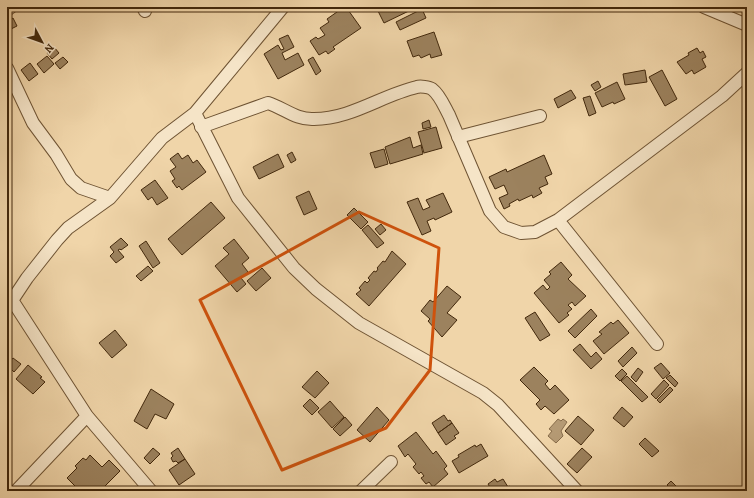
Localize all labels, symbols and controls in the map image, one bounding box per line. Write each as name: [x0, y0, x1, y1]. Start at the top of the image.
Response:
north arrow: [22, 22, 62, 62]
text: N: [41, 40, 57, 56]

